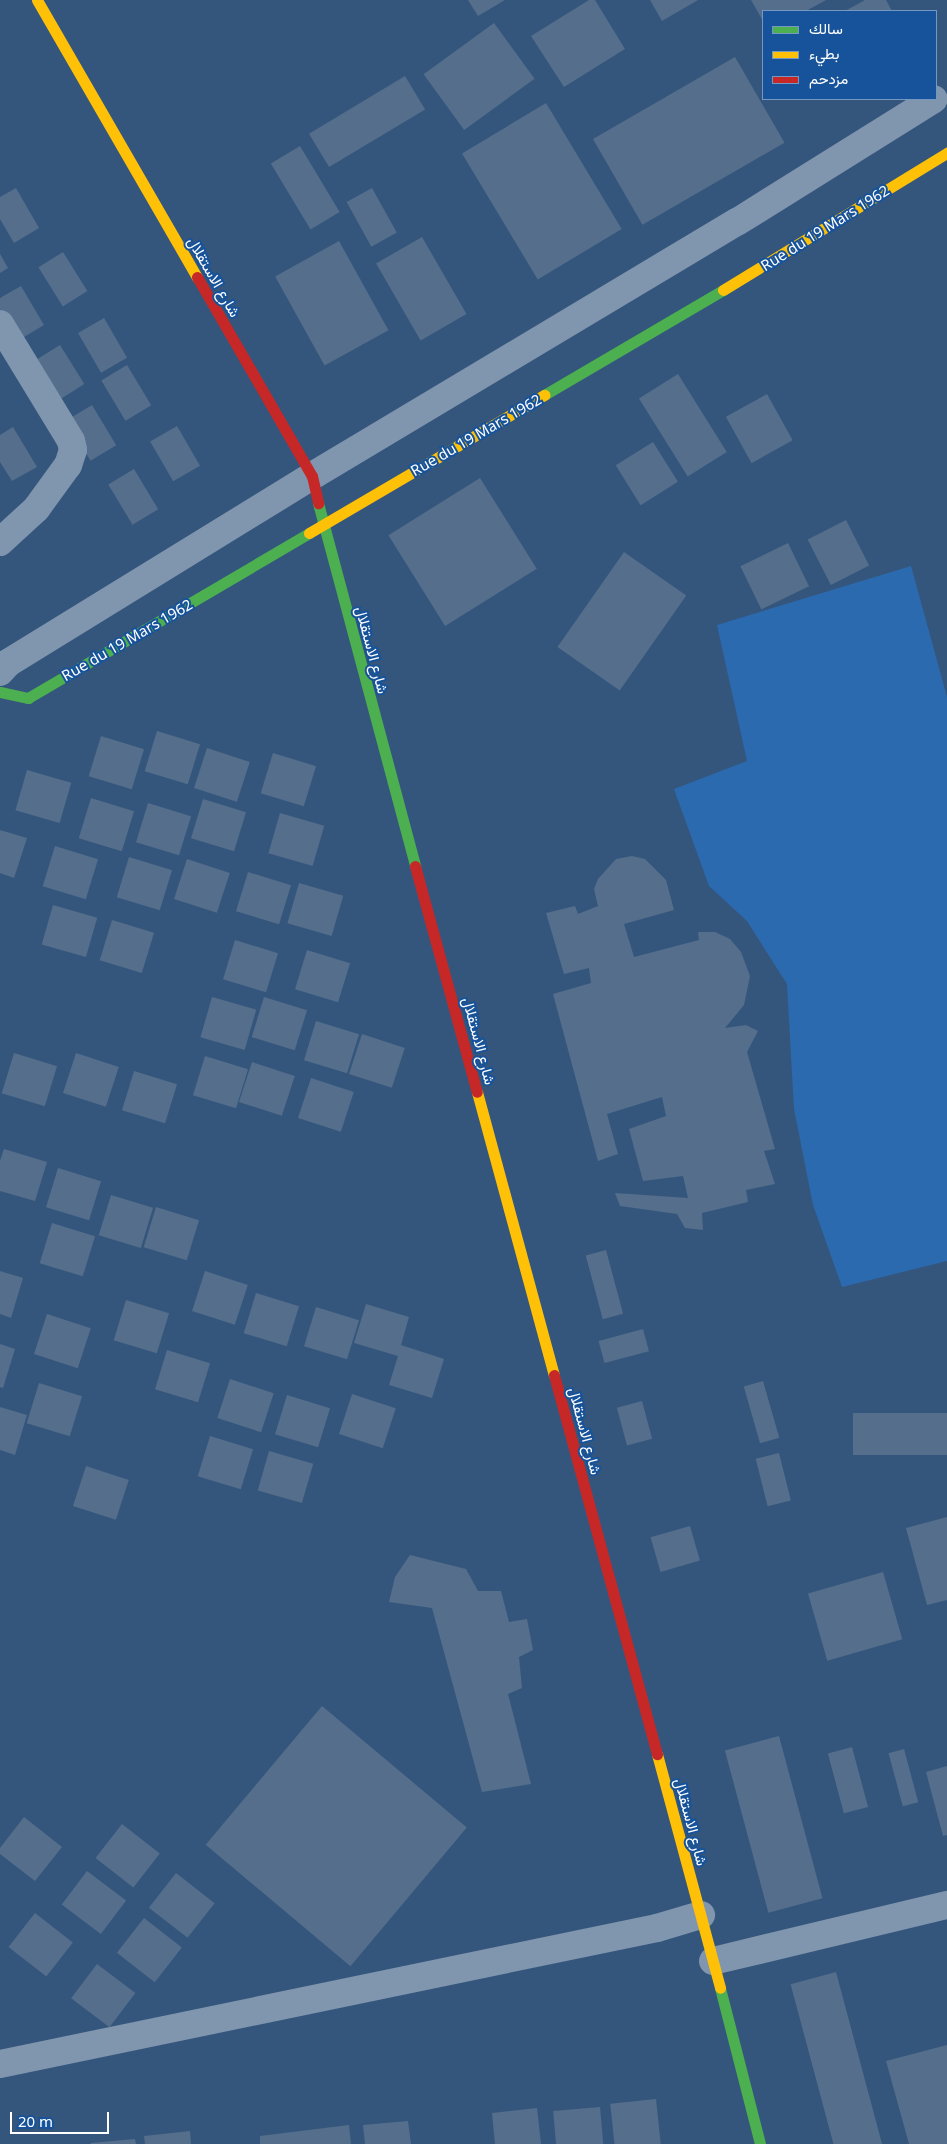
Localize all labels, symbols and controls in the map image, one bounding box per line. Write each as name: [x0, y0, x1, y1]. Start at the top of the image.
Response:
legend: [762, 10, 937, 100]
text: سالك: [809, 18, 843, 38]
text: بطيء: [809, 43, 839, 63]
text: مزدحم: [809, 68, 848, 88]
street label: Rue du 19 Mars 1962: [757, 181, 893, 275]
street label: شارع الاستقلال: [184, 234, 244, 320]
street label: Rue du 19 Mars 1962: [407, 390, 545, 480]
street label: Rue du 19 Mars 1962: [58, 595, 196, 685]
street label: شارع الاستقلال: [352, 604, 392, 696]
street label: شارع الاستقلال: [459, 995, 499, 1087]
street label: شارع الاستقلال: [565, 1385, 605, 1477]
street label: شارع الاستقلال: [671, 1776, 711, 1868]
scale bar: [12, 2102, 111, 2134]
text: 20 m: [18, 2111, 53, 2131]

